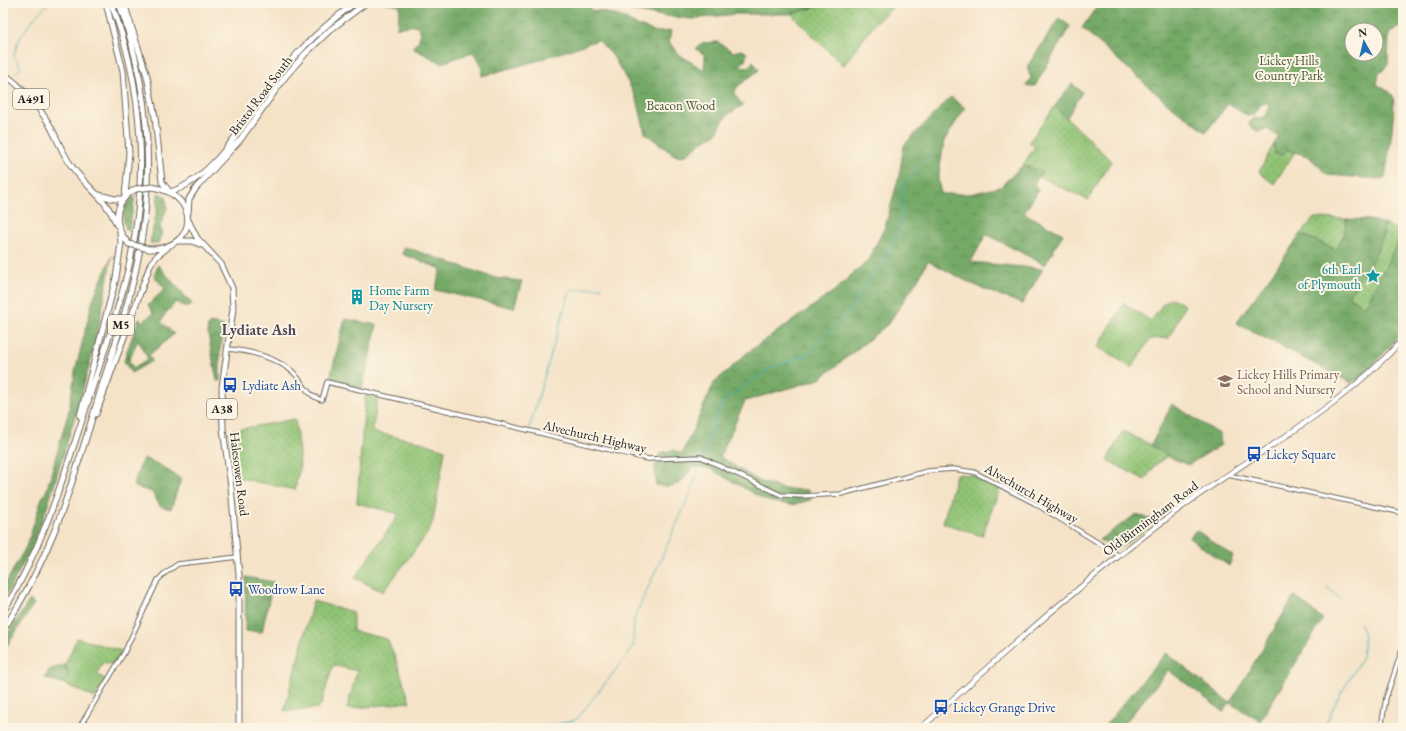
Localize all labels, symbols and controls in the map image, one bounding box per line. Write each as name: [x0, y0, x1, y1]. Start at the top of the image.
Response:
north arrow: [1344, 22, 1384, 62]
text: N: [1357, 25, 1368, 40]
street label: Bristol Road South: [225, 52, 296, 138]
park label: Lickey Hills Country Park: [1255, 52, 1324, 84]
road number: A491: [13, 89, 49, 109]
park label: Beacon Wood: [647, 97, 716, 114]
place label: 6th Earl of Plymouth: [1298, 261, 1361, 293]
place icon: 6th Earl of Plymouth: [1364, 267, 1382, 285]
place label: Home Farm Day Nursery: [369, 282, 433, 314]
building icon: Home Farm Day Nursery: [348, 288, 366, 306]
road number: M5: [108, 315, 134, 335]
district label: Lydiate Ash: [222, 320, 297, 339]
place label: Lickey Hills Primary School and Nursery: [1237, 366, 1340, 398]
school or university icon: Lickey Hills Primary School and Nursery: [1216, 372, 1234, 390]
bus stop icon: Lydiate Ash: [221, 376, 239, 394]
place label: Lydiate Ash: [242, 377, 301, 394]
road number: A38: [207, 399, 237, 419]
street label: Alvechurch Highway: [541, 416, 648, 457]
street label: Halesowen Road: [226, 431, 253, 518]
bus stop icon: Lickey Square: [1245, 445, 1263, 463]
place label: Lickey Square: [1266, 446, 1336, 463]
street label: Alvechurch Highway: [981, 459, 1082, 527]
street label: Old Birmingham Road: [1099, 477, 1202, 560]
bus stop icon: Woodrow Lane: [227, 580, 245, 598]
place label: Woodrow Lane: [248, 581, 325, 598]
bus stop icon: Lickey Grange Drive: [932, 698, 950, 716]
place label: Lickey Grange Drive: [953, 699, 1056, 716]

